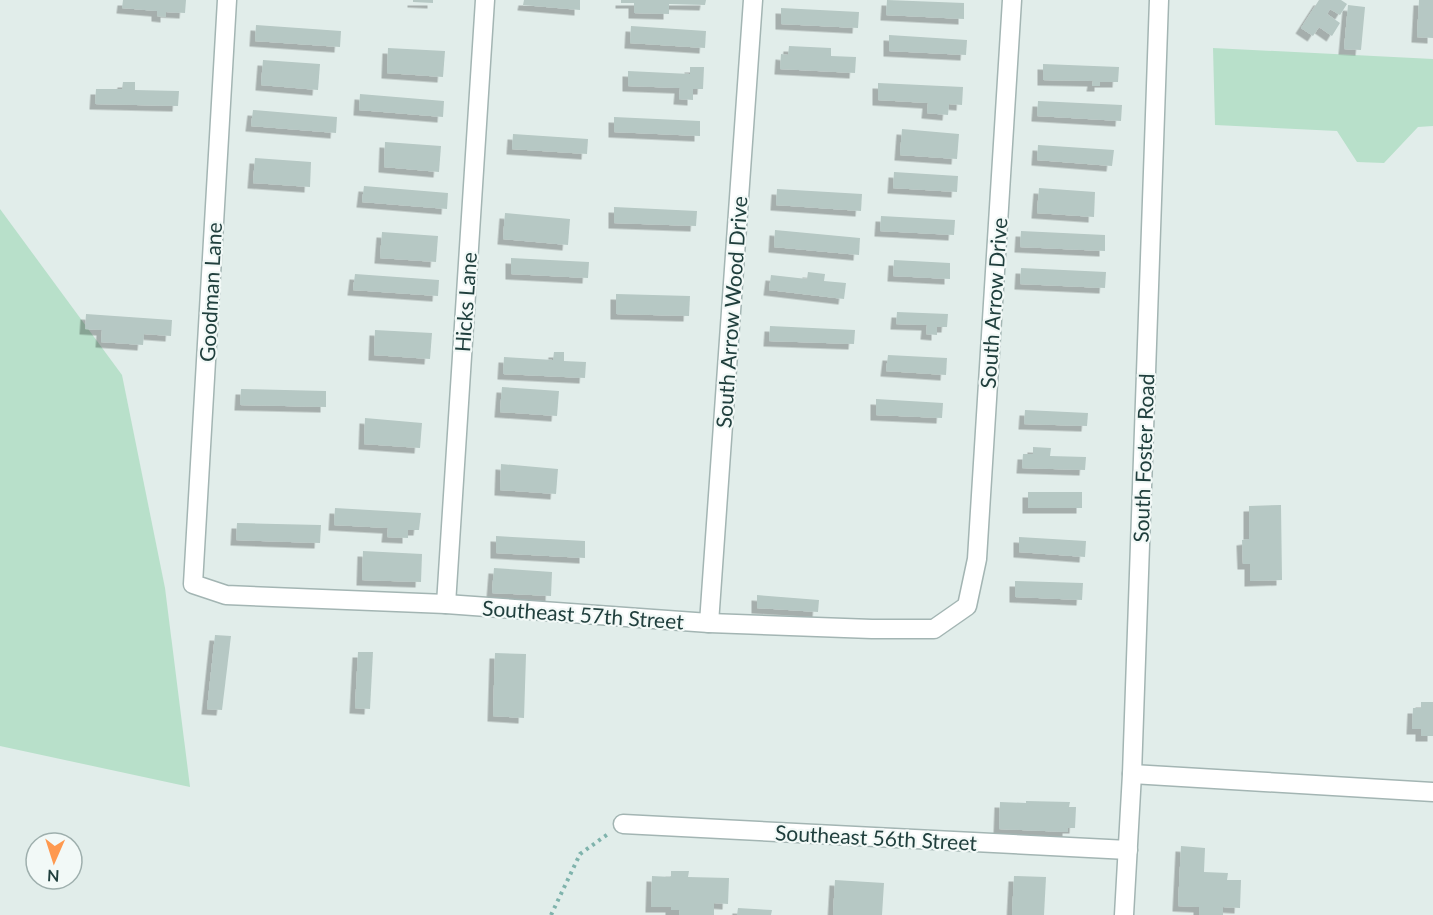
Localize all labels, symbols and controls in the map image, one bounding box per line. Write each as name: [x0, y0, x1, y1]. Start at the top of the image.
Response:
street label: South Arrow Wood Drive: [710, 195, 752, 429]
street label: South Arrow Drive: [975, 217, 1011, 389]
street label: Goodman Lane: [194, 222, 226, 362]
street label: Hicks Lane: [449, 251, 481, 353]
street label: South Foster Road: [1128, 373, 1158, 543]
street label: Southeast 57th Street: [481, 594, 685, 634]
street label: Southeast 56th Street: [774, 819, 978, 855]
north arrow: [24, 831, 84, 891]
text: N: [47, 867, 60, 886]

